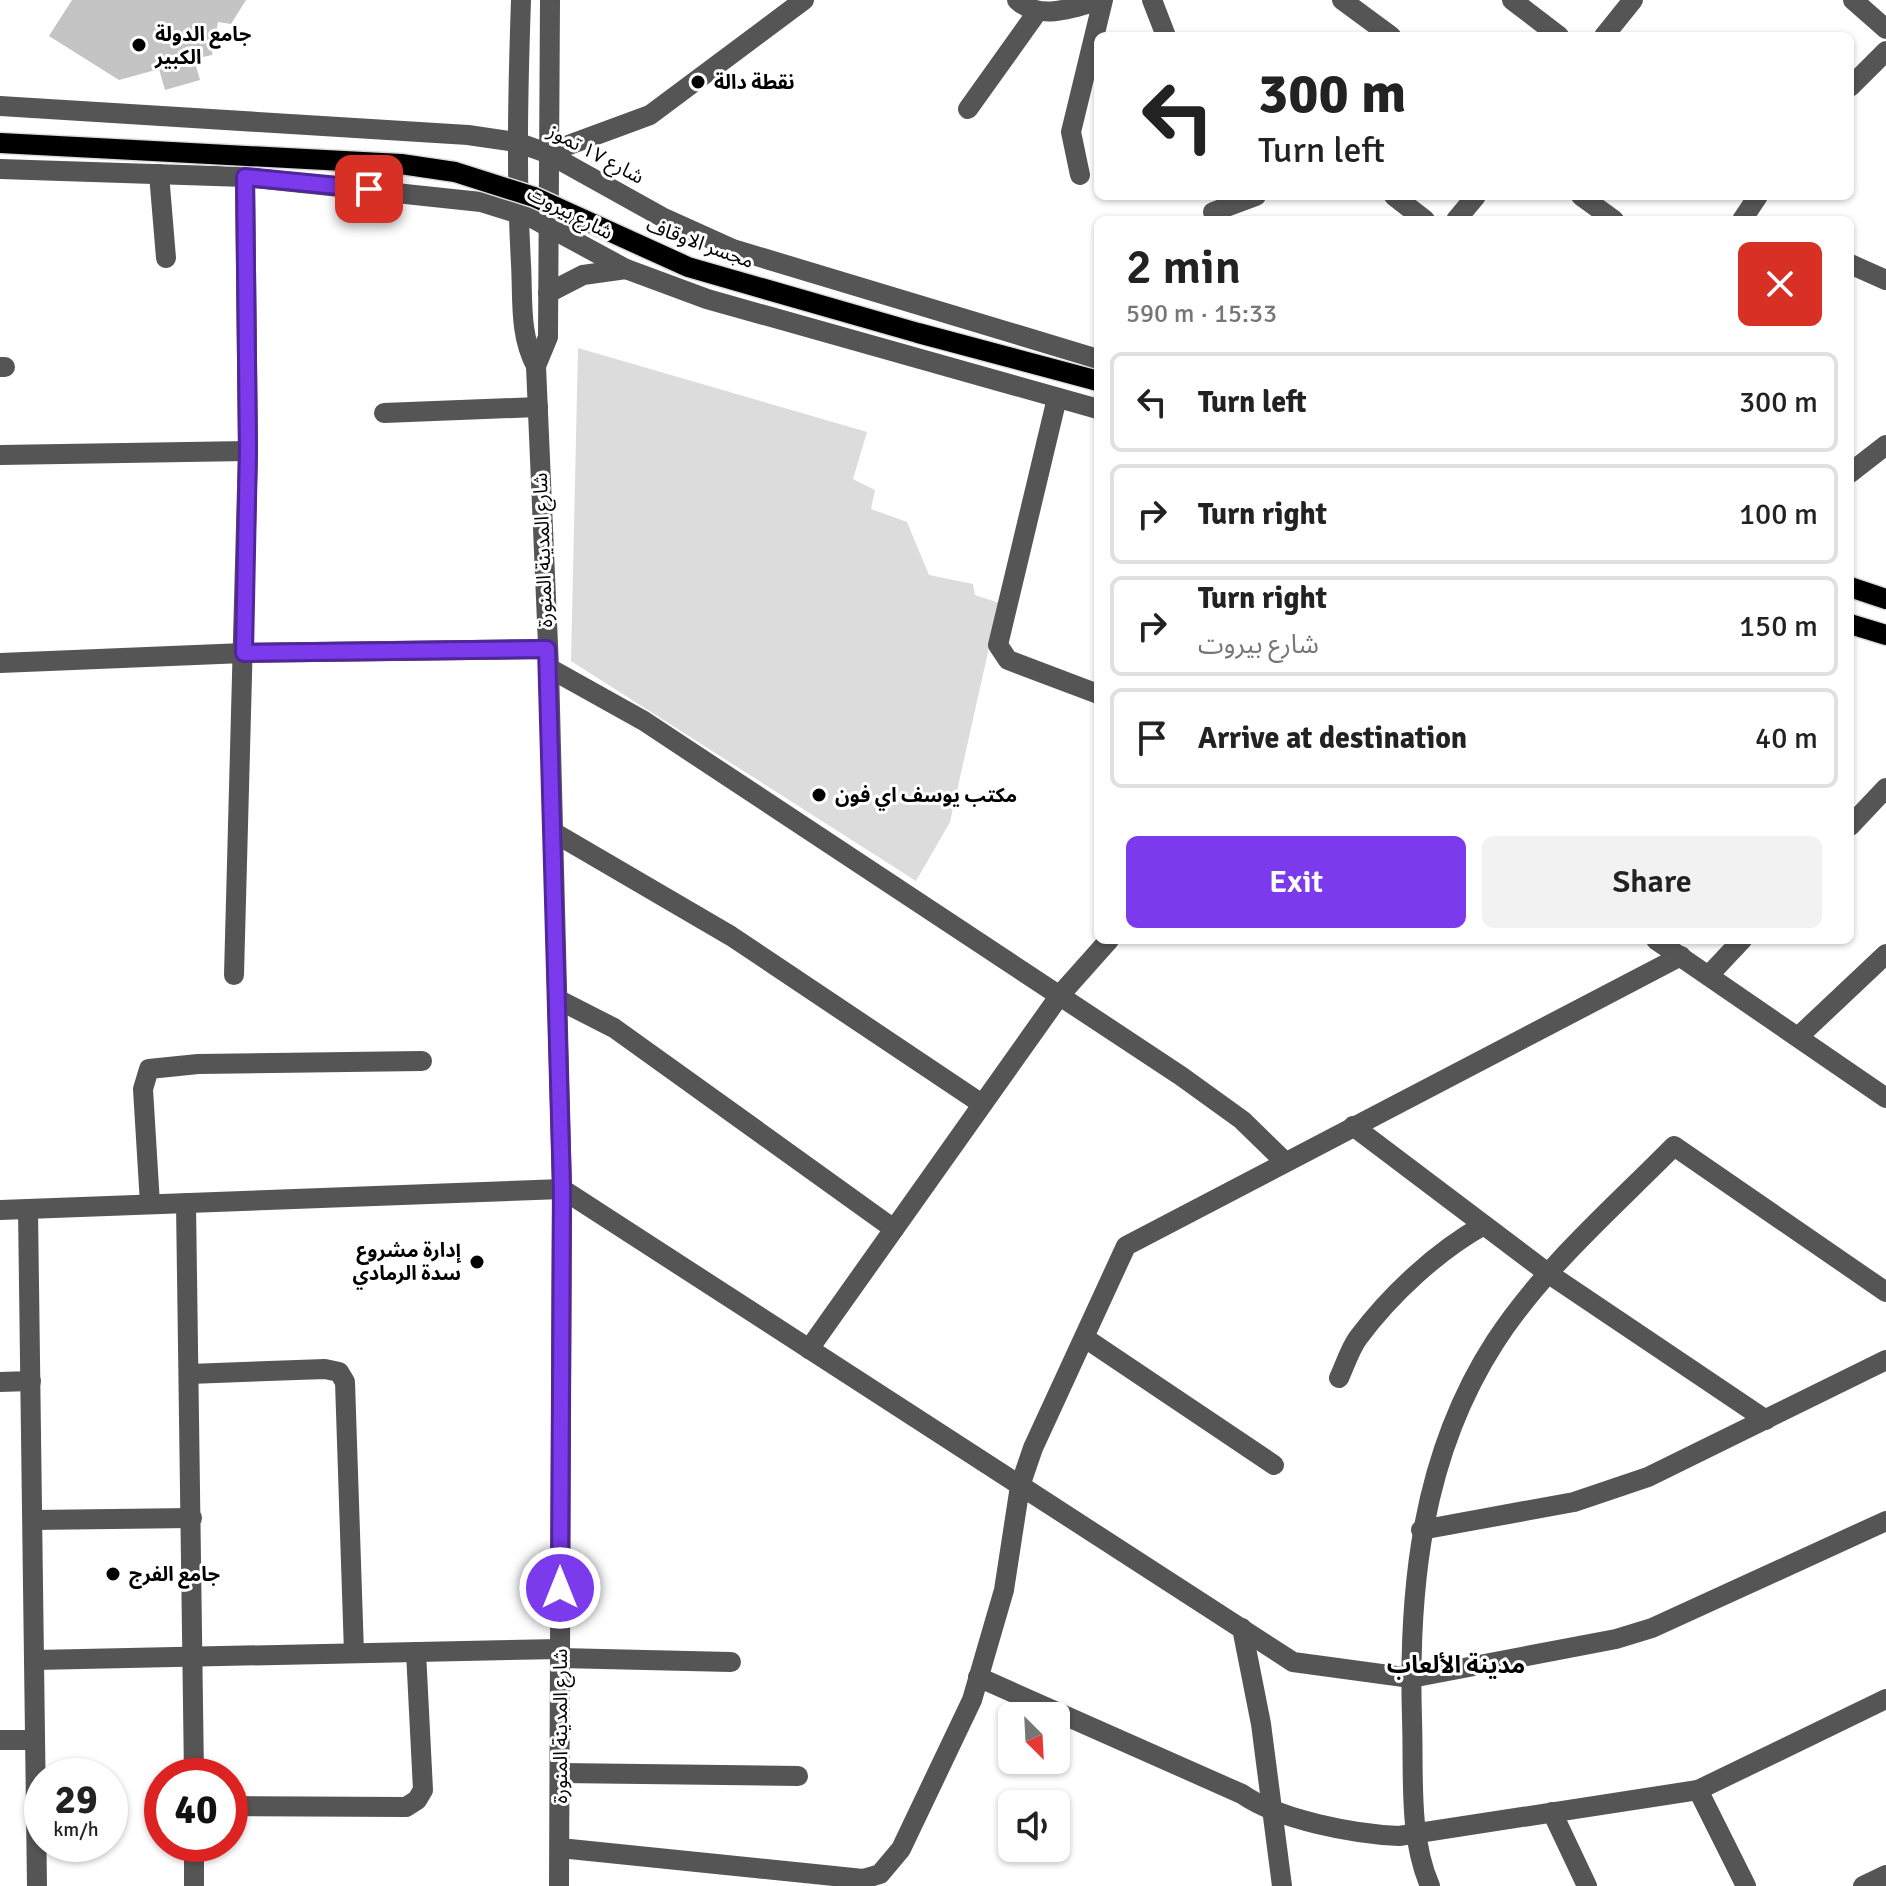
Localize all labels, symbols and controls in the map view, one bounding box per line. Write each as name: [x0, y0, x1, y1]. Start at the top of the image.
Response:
place label: جامع الدولة الكبير: [154, 22, 252, 70]
marker: جامع الدولة الكبير: [130, 36, 148, 54]
text: 300 m: [1258, 59, 1406, 128]
icon: left: [1126, 64, 1230, 168]
place label: نقطة دالة: [714, 70, 795, 95]
marker: نقطة دالة: [689, 73, 707, 91]
street label: شارع ١٧ تموز: [542, 118, 648, 191]
text: Turn left: [1258, 128, 1385, 173]
pin: [335, 155, 403, 223]
icon: arrive: [347, 167, 391, 211]
street label: شارع بيروت: [522, 181, 617, 247]
street label: مجسر الاوقاف: [643, 212, 757, 274]
text: 2 min: [1126, 238, 1241, 297]
button: close: [1738, 242, 1822, 326]
text: 590 m · 15:33: [1126, 298, 1277, 330]
icon: left: [1130, 380, 1174, 424]
text: Turn left: [1198, 384, 1307, 421]
text: 300 m: [1739, 384, 1818, 421]
street label: شارع المدينة المنورة: [528, 472, 560, 628]
icon: right: [1130, 492, 1174, 536]
text: Turn right: [1198, 496, 1327, 533]
text: 100 m: [1739, 496, 1818, 533]
text: Turn right: [1198, 580, 1327, 617]
icon: right: [1130, 604, 1174, 648]
text: 150 m: [1739, 608, 1818, 645]
text: شارع بيروت: [1198, 629, 1319, 661]
icon: arrive: [1130, 716, 1174, 760]
text: Arrive at destination: [1198, 720, 1467, 757]
text: 40 m: [1755, 720, 1818, 757]
place label: مكتب يوسف اي فون: [835, 783, 1017, 811]
marker: مكتب يوسف اي فون: [810, 786, 828, 804]
button: Exit: [1126, 836, 1466, 928]
button: Share: [1482, 836, 1822, 928]
place label: إدارة مشروع سدة الرمادي: [352, 1238, 461, 1289]
marker: إدارة مشروع سدة الرمادي: [468, 1253, 486, 1271]
position arrow: [518, 1546, 602, 1630]
place label: جامع الفرج: [129, 1562, 221, 1589]
marker: جامع الفرج: [104, 1565, 122, 1583]
street label: شارع المدينة المنورة: [548, 1649, 575, 1803]
district label: مدينة الألعاب: [1387, 1650, 1525, 1680]
north arrow: [998, 1702, 1070, 1774]
map controls: [998, 1702, 1070, 1862]
speed limit sign: 40: [144, 1758, 248, 1862]
text: 29: [54, 1775, 98, 1825]
button: sound: [998, 1790, 1070, 1862]
text: km/h: [53, 1817, 99, 1842]

